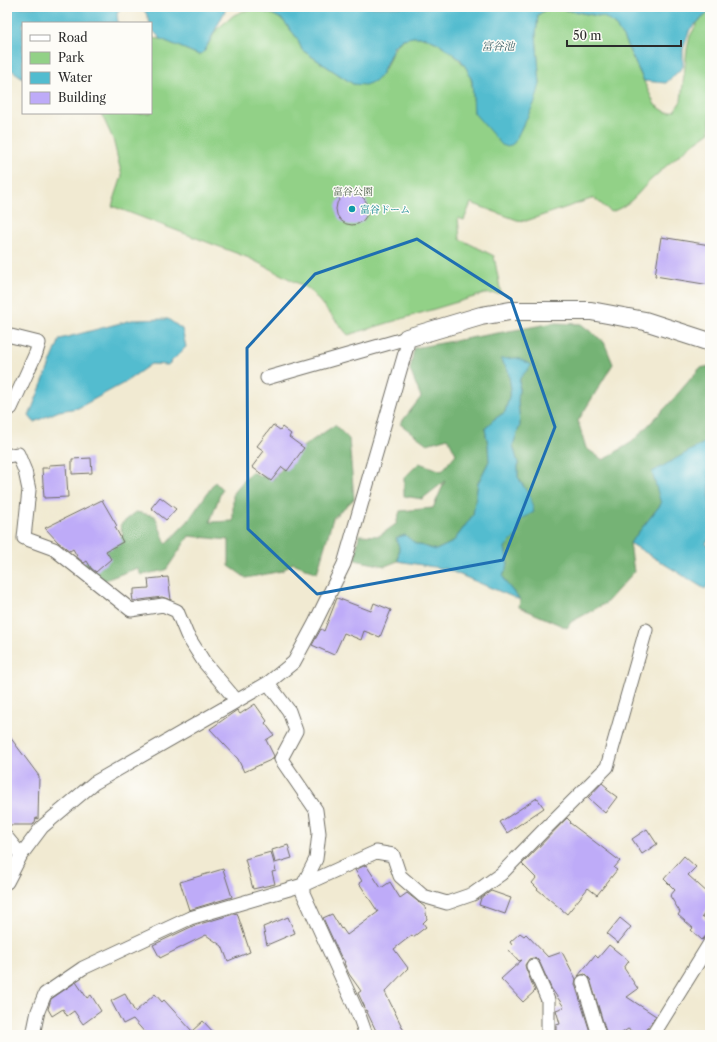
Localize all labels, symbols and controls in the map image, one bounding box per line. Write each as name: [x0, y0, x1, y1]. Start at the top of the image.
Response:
legend: [22, 22, 152, 114]
scale bar: [567, 22, 681, 48]
text: 50 m: [573, 28, 602, 43]
text: Road: [58, 30, 88, 45]
water label: 富谷池: [482, 39, 516, 53]
text: Park: [58, 50, 85, 65]
text: Water: [57, 70, 92, 85]
text: Building: [58, 90, 106, 105]
park label: 富谷公園: [333, 185, 373, 198]
place label: 富谷ドーム: [360, 203, 410, 216]
marker: 富谷ドーム: [347, 204, 357, 214]

